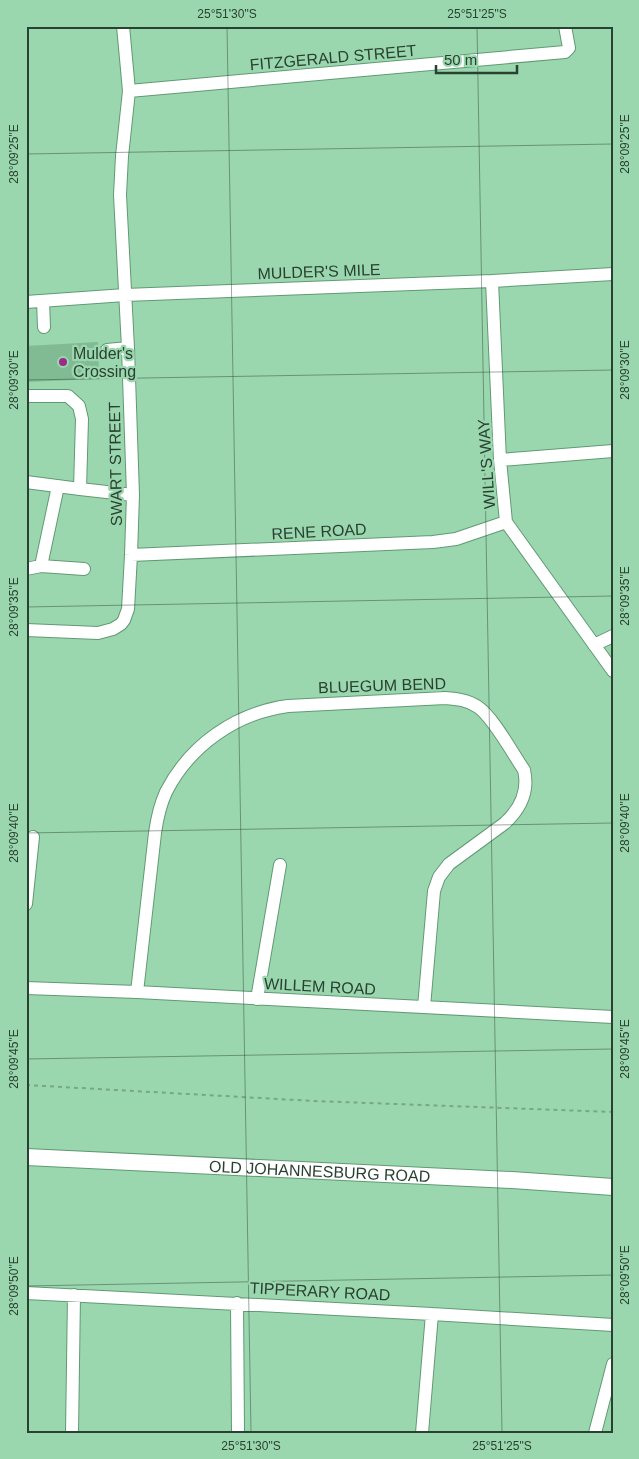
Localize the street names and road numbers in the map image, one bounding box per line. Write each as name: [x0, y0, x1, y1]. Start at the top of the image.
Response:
street label: FITZGERALD STREET: [249, 42, 417, 73]
street label: MULDER'S MILE: [257, 261, 381, 282]
street label: SWART STREET: [106, 402, 125, 526]
street label: WILL'S WAY: [475, 418, 498, 510]
street label: RENE ROAD: [271, 521, 367, 542]
street label: BLUEGUM BEND: [318, 675, 446, 696]
street label: WILLEM ROAD: [264, 975, 376, 998]
street label: OLD JOHANNESBURG ROAD: [209, 1158, 431, 1185]
street label: TIPPERARY ROAD: [249, 1279, 391, 1304]

